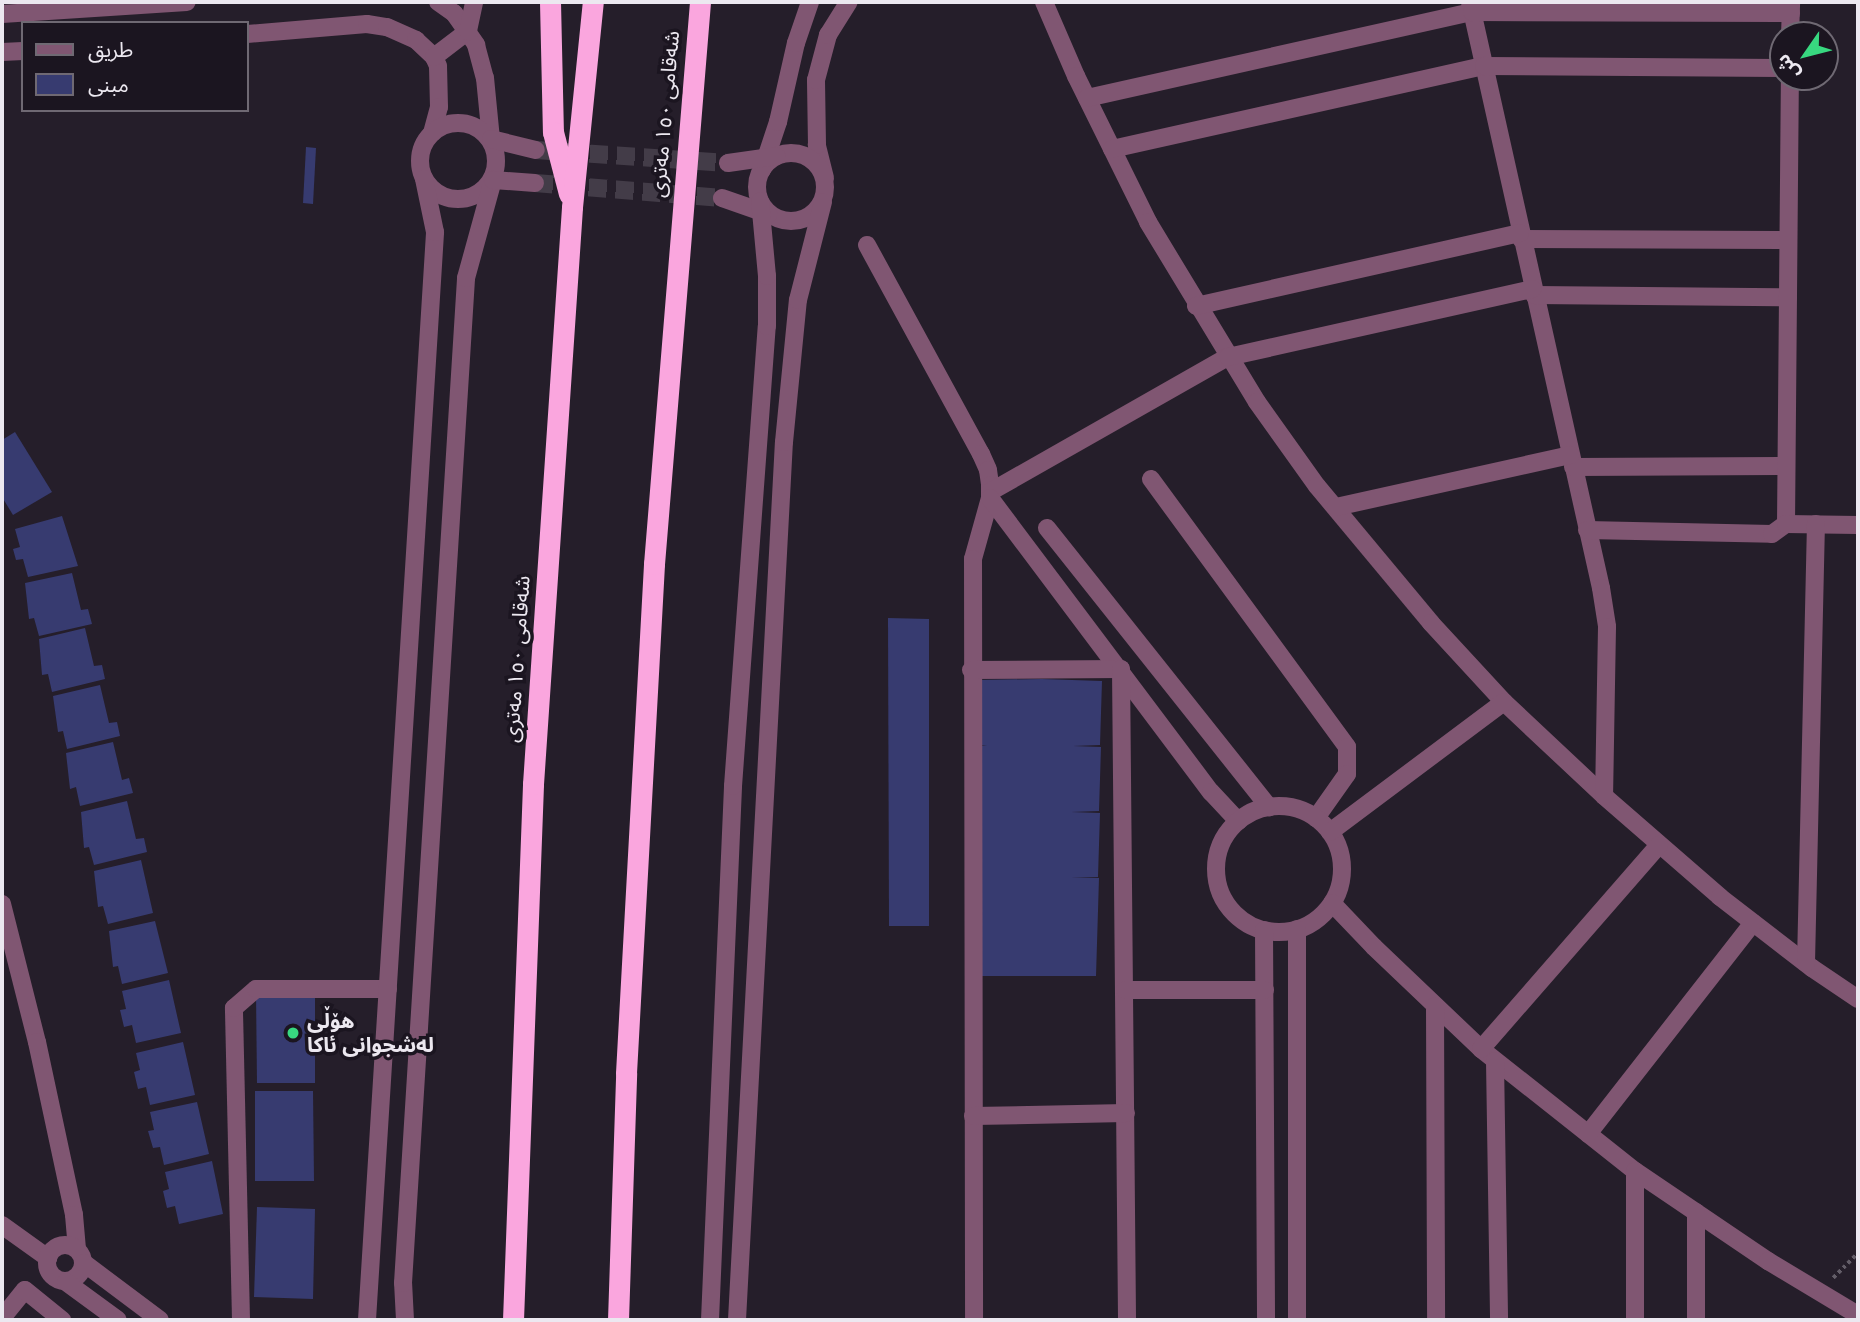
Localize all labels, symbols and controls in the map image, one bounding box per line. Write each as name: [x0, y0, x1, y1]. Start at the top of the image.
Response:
legend: [21, 21, 248, 112]
north arrow: [1769, 21, 1839, 91]
street label: شەقامی ١٥٠ مەتری: [645, 30, 685, 198]
text: طريق: [88, 36, 133, 64]
text: ش: [1770, 49, 1807, 85]
text: مبنى: [88, 71, 129, 99]
street label: شەقامی ١٥٠ مەتری: [499, 575, 535, 743]
place label: هۆڵی لەشجوانی ئاکا: [307, 1008, 434, 1058]
marker: هۆڵی لەشجوانی ئاکا: [285, 1025, 301, 1041]

